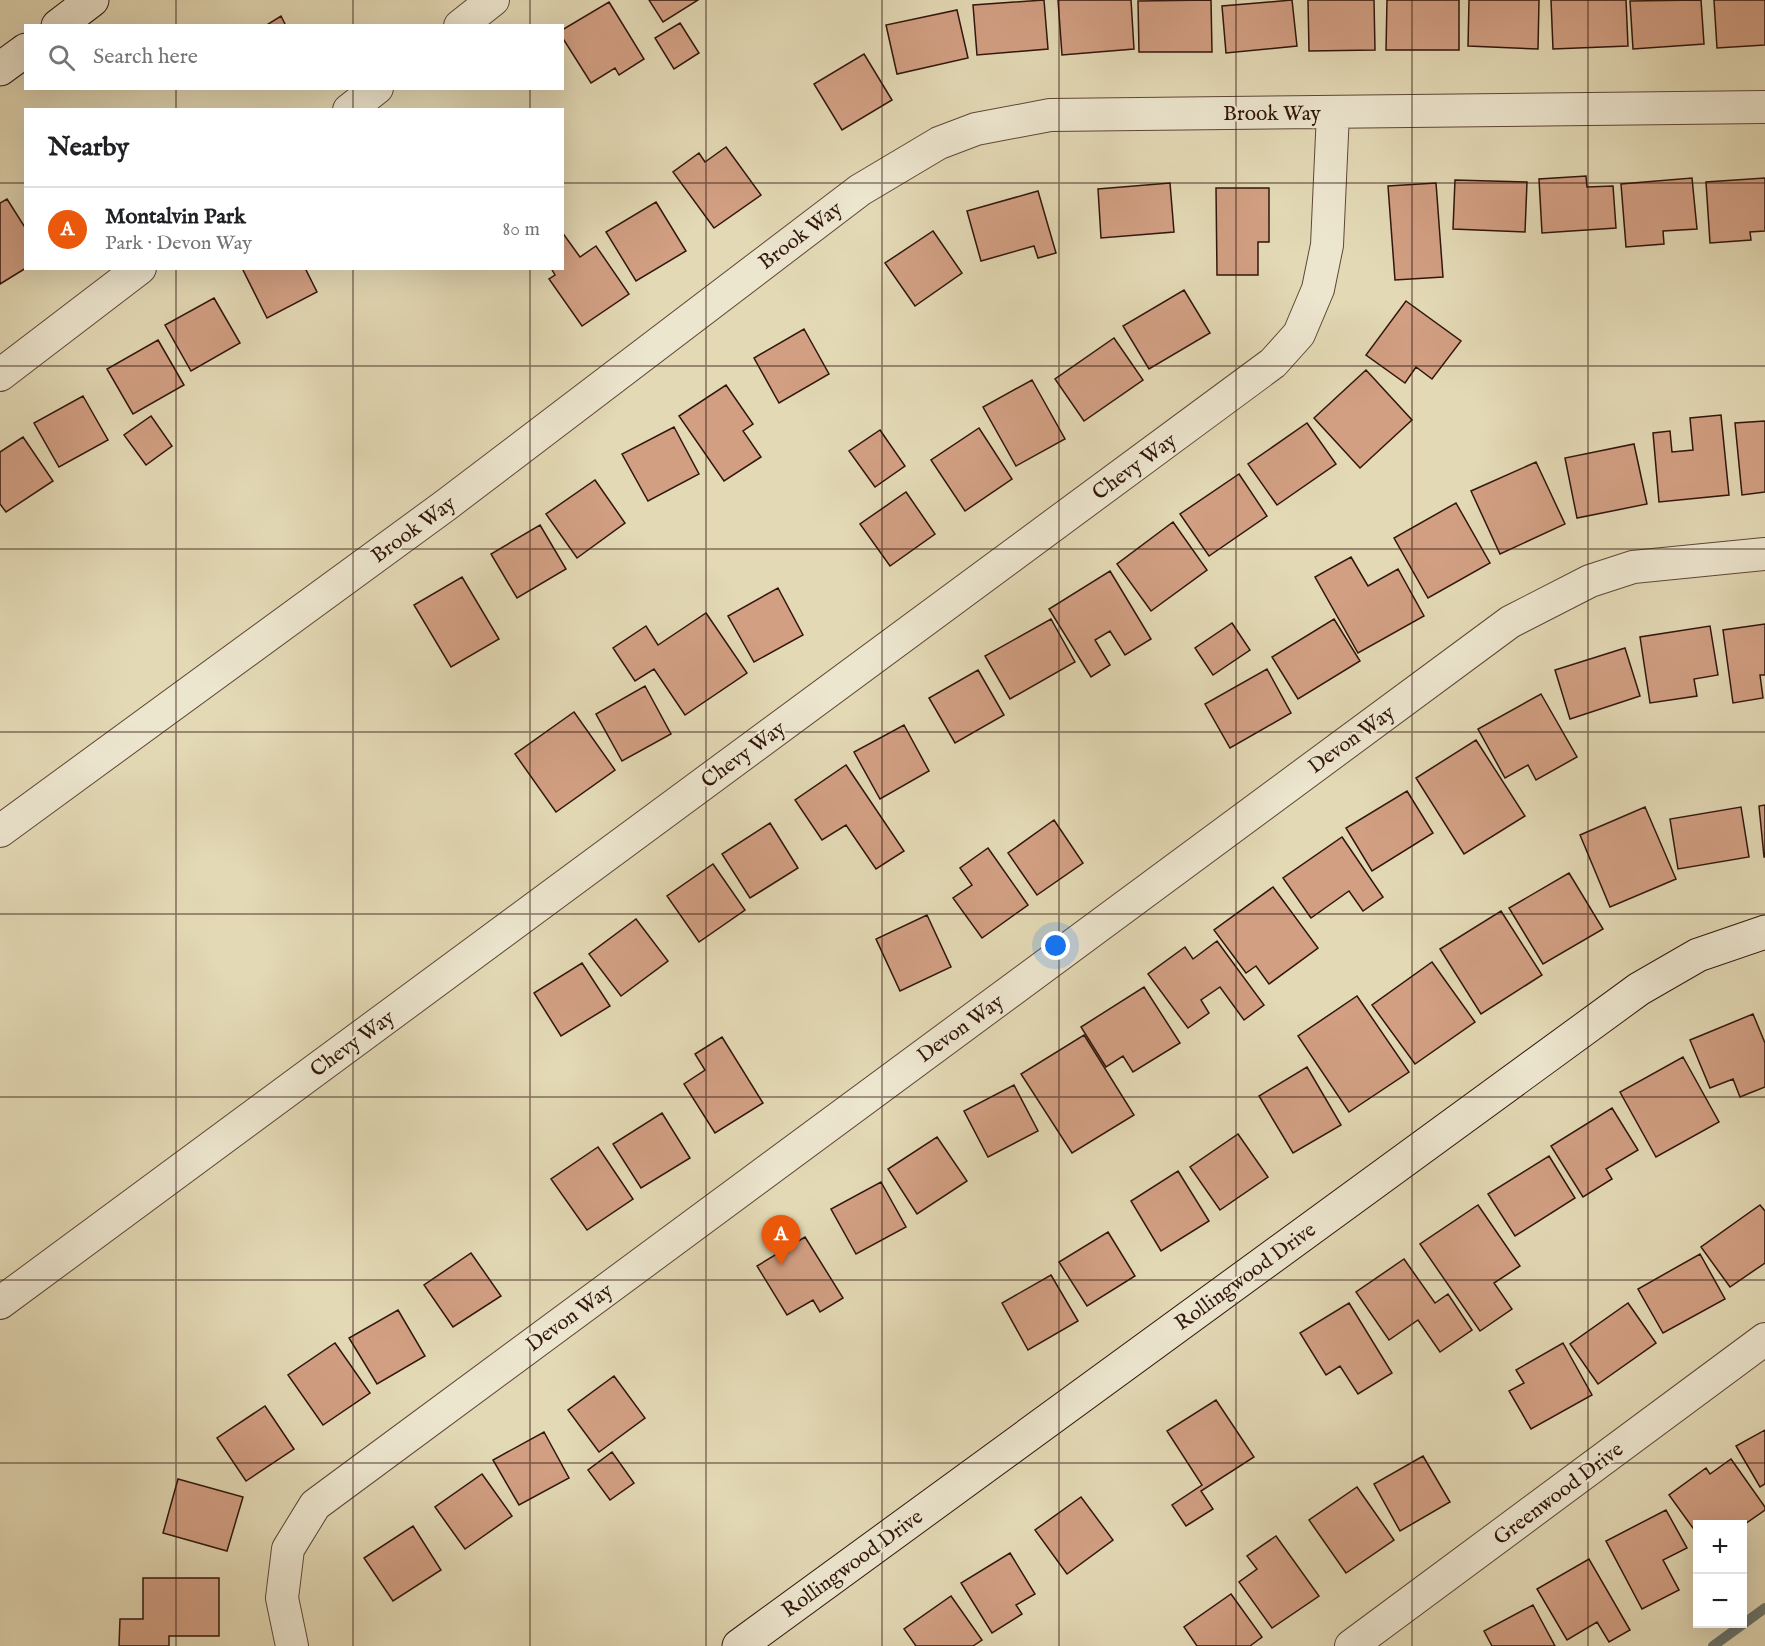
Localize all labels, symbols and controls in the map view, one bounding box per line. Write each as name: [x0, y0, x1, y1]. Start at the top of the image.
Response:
search box: [24, 24, 564, 90]
icon: search: [45, 41, 78, 74]
text: Search here: [93, 43, 198, 71]
street label: Brook Way: [1223, 101, 1322, 128]
text: Nearby: [48, 131, 129, 164]
street label: Brook Way: [754, 196, 849, 276]
text: Montalvin Park: [105, 203, 246, 231]
text: A: [61, 217, 74, 242]
text: 80 m: [503, 217, 540, 242]
text: Park · Devon Way: [105, 231, 252, 256]
street label: Chevy Way: [1087, 427, 1183, 507]
street label: Brook Way: [366, 490, 462, 570]
street label: Devon Way: [1303, 699, 1401, 781]
street label: Chevy Way: [696, 715, 792, 795]
your location: [1041, 931, 1070, 960]
street label: Devon Way: [912, 988, 1010, 1070]
street label: Chevy Way: [305, 1004, 401, 1084]
pin: A: [762, 1216, 800, 1265]
street label: Rollingwood Drive: [1170, 1217, 1322, 1338]
street label: Devon Way: [521, 1277, 619, 1359]
street label: Greenwood Drive: [1489, 1436, 1629, 1552]
street label: Rollingwood Drive: [777, 1504, 929, 1625]
map controls: [1693, 1520, 1747, 1628]
button: +: [1693, 1520, 1747, 1574]
button: −: [1693, 1574, 1747, 1628]

